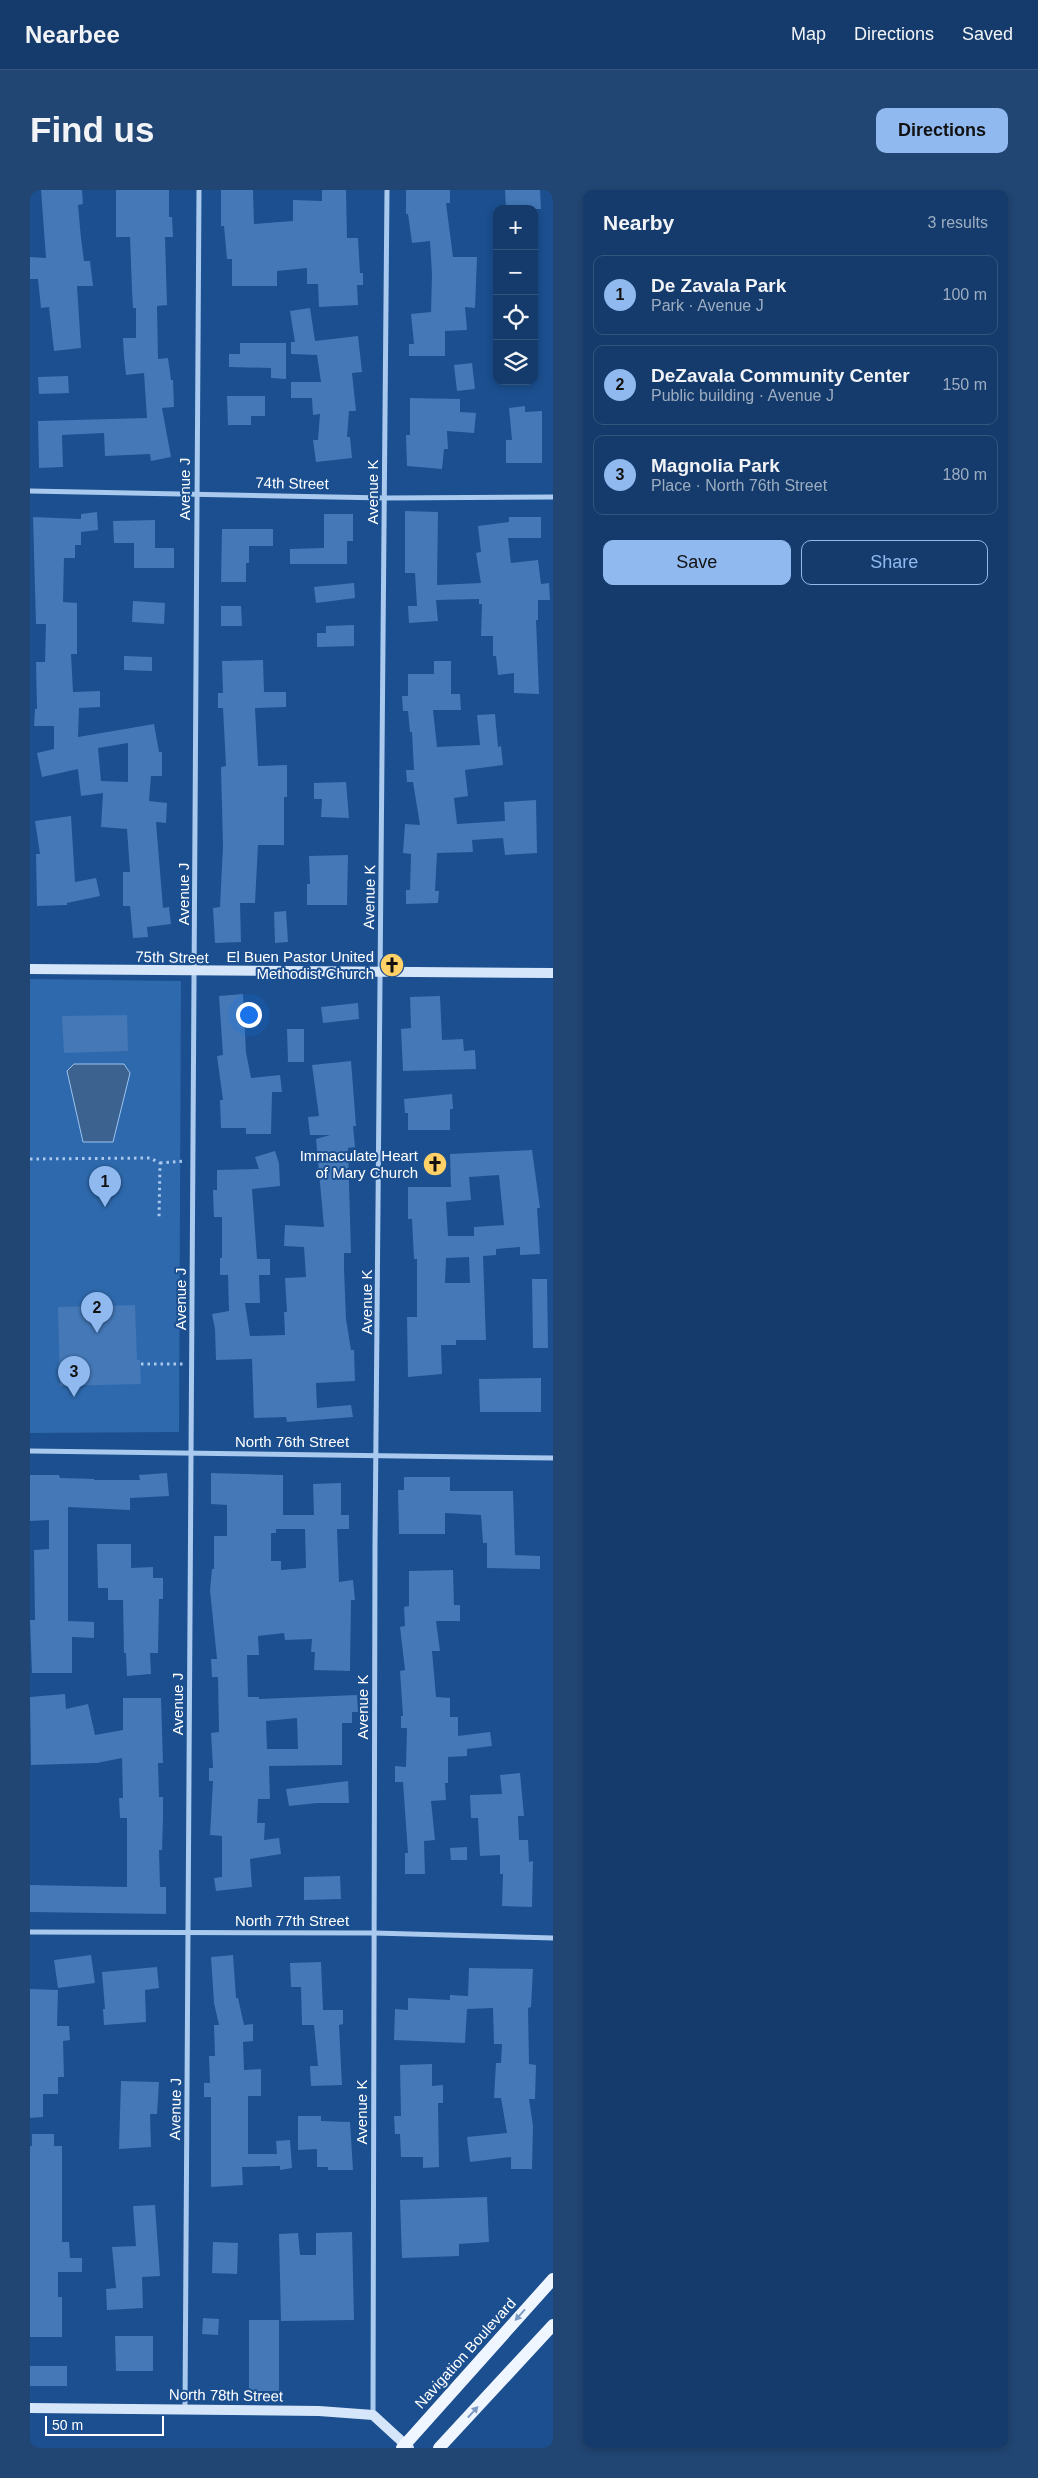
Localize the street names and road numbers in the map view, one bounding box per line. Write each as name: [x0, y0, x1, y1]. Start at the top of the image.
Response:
street label: Avenue J: [176, 458, 193, 520]
street label: Avenue K: [364, 460, 381, 524]
street label: 74th Street: [255, 474, 330, 492]
street label: Avenue J: [175, 863, 192, 925]
street label: Avenue K: [360, 864, 378, 930]
street label: 75th Street: [135, 948, 210, 966]
street label: Avenue J: [172, 1268, 189, 1330]
street label: Avenue K: [358, 1270, 375, 1334]
street label: North 76th Street: [235, 1433, 350, 1450]
street label: Avenue J: [169, 1673, 186, 1735]
street label: Avenue K: [354, 1675, 371, 1739]
street label: North 77th Street: [235, 1912, 350, 1929]
street label: Avenue J: [166, 2078, 184, 2140]
street label: Avenue K: [353, 2080, 370, 2144]
street label: Navigation Boulevard: [411, 2294, 519, 2412]
street label: North 78th Street: [169, 2386, 284, 2405]

